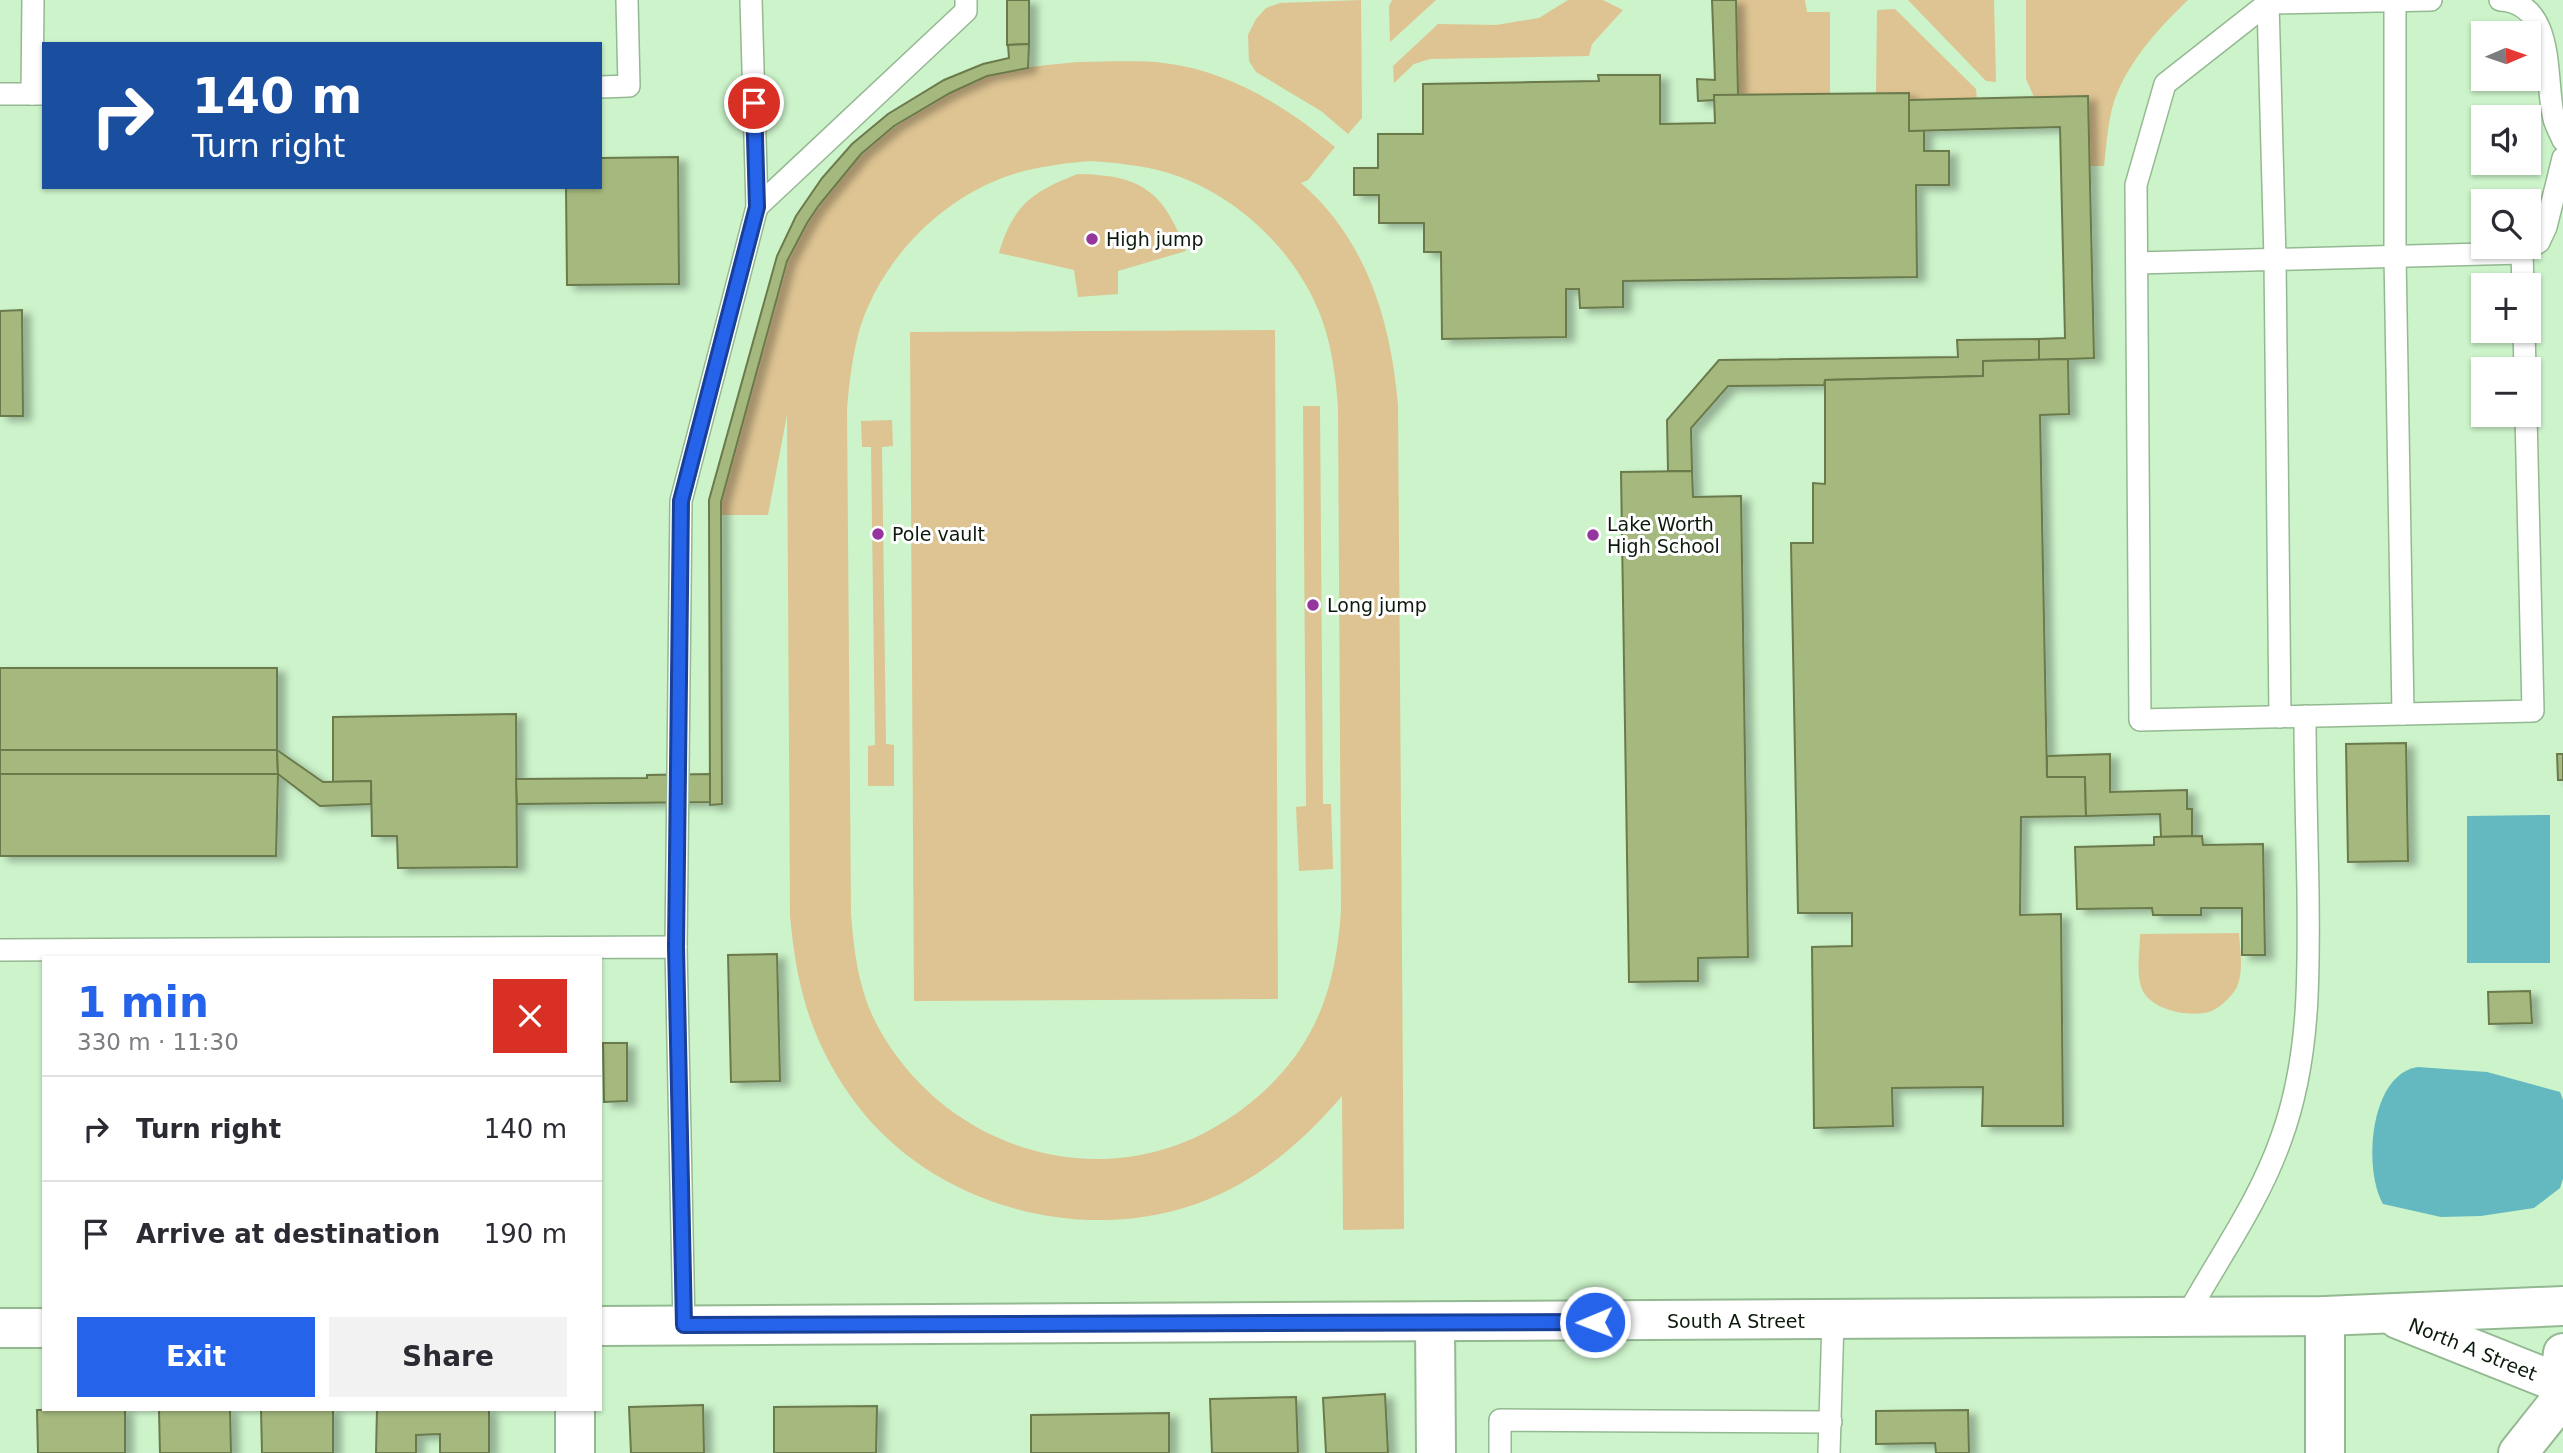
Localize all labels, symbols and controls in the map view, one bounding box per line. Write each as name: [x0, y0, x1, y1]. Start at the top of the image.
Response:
north arrow: [2471, 21, 2541, 91]
map controls: [2471, 21, 2541, 427]
text: 140 m: [192, 68, 362, 125]
icon: right: [77, 70, 168, 161]
pin: [724, 73, 784, 133]
icon: arrive: [735, 84, 773, 122]
button: sound: [2471, 105, 2541, 175]
text: Turn right: [192, 127, 345, 165]
button: search: [2471, 189, 2541, 259]
place label: High jump: [1106, 228, 1204, 250]
marker: High jump: [1084, 231, 1100, 247]
button: +: [2471, 273, 2541, 343]
button: −: [2471, 357, 2541, 427]
place label: Lake Worth High School: [1607, 513, 1720, 557]
place label: Pole vault: [892, 523, 985, 545]
marker: Pole vault: [870, 526, 886, 542]
marker: Lake Worth High School: [1585, 527, 1601, 543]
place label: Long jump: [1327, 594, 1427, 616]
marker: Long jump: [1305, 597, 1321, 613]
text: 1 min: [77, 978, 209, 1027]
button: close: [493, 979, 567, 1053]
text: 330 m · 11:30: [77, 1029, 239, 1055]
icon: right: [77, 1110, 115, 1148]
text: Turn right: [136, 1114, 281, 1144]
text: 140 m: [484, 1114, 567, 1144]
icon: arrive: [77, 1215, 115, 1253]
text: Arrive at destination: [136, 1219, 440, 1249]
text: 190 m: [484, 1219, 567, 1249]
position arrow: [1558, 1285, 1632, 1359]
street label: South A Street: [1667, 1310, 1805, 1332]
street label: North A Street: [2406, 1313, 2540, 1385]
button: Exit: [77, 1317, 315, 1397]
button: Share: [329, 1317, 567, 1397]

